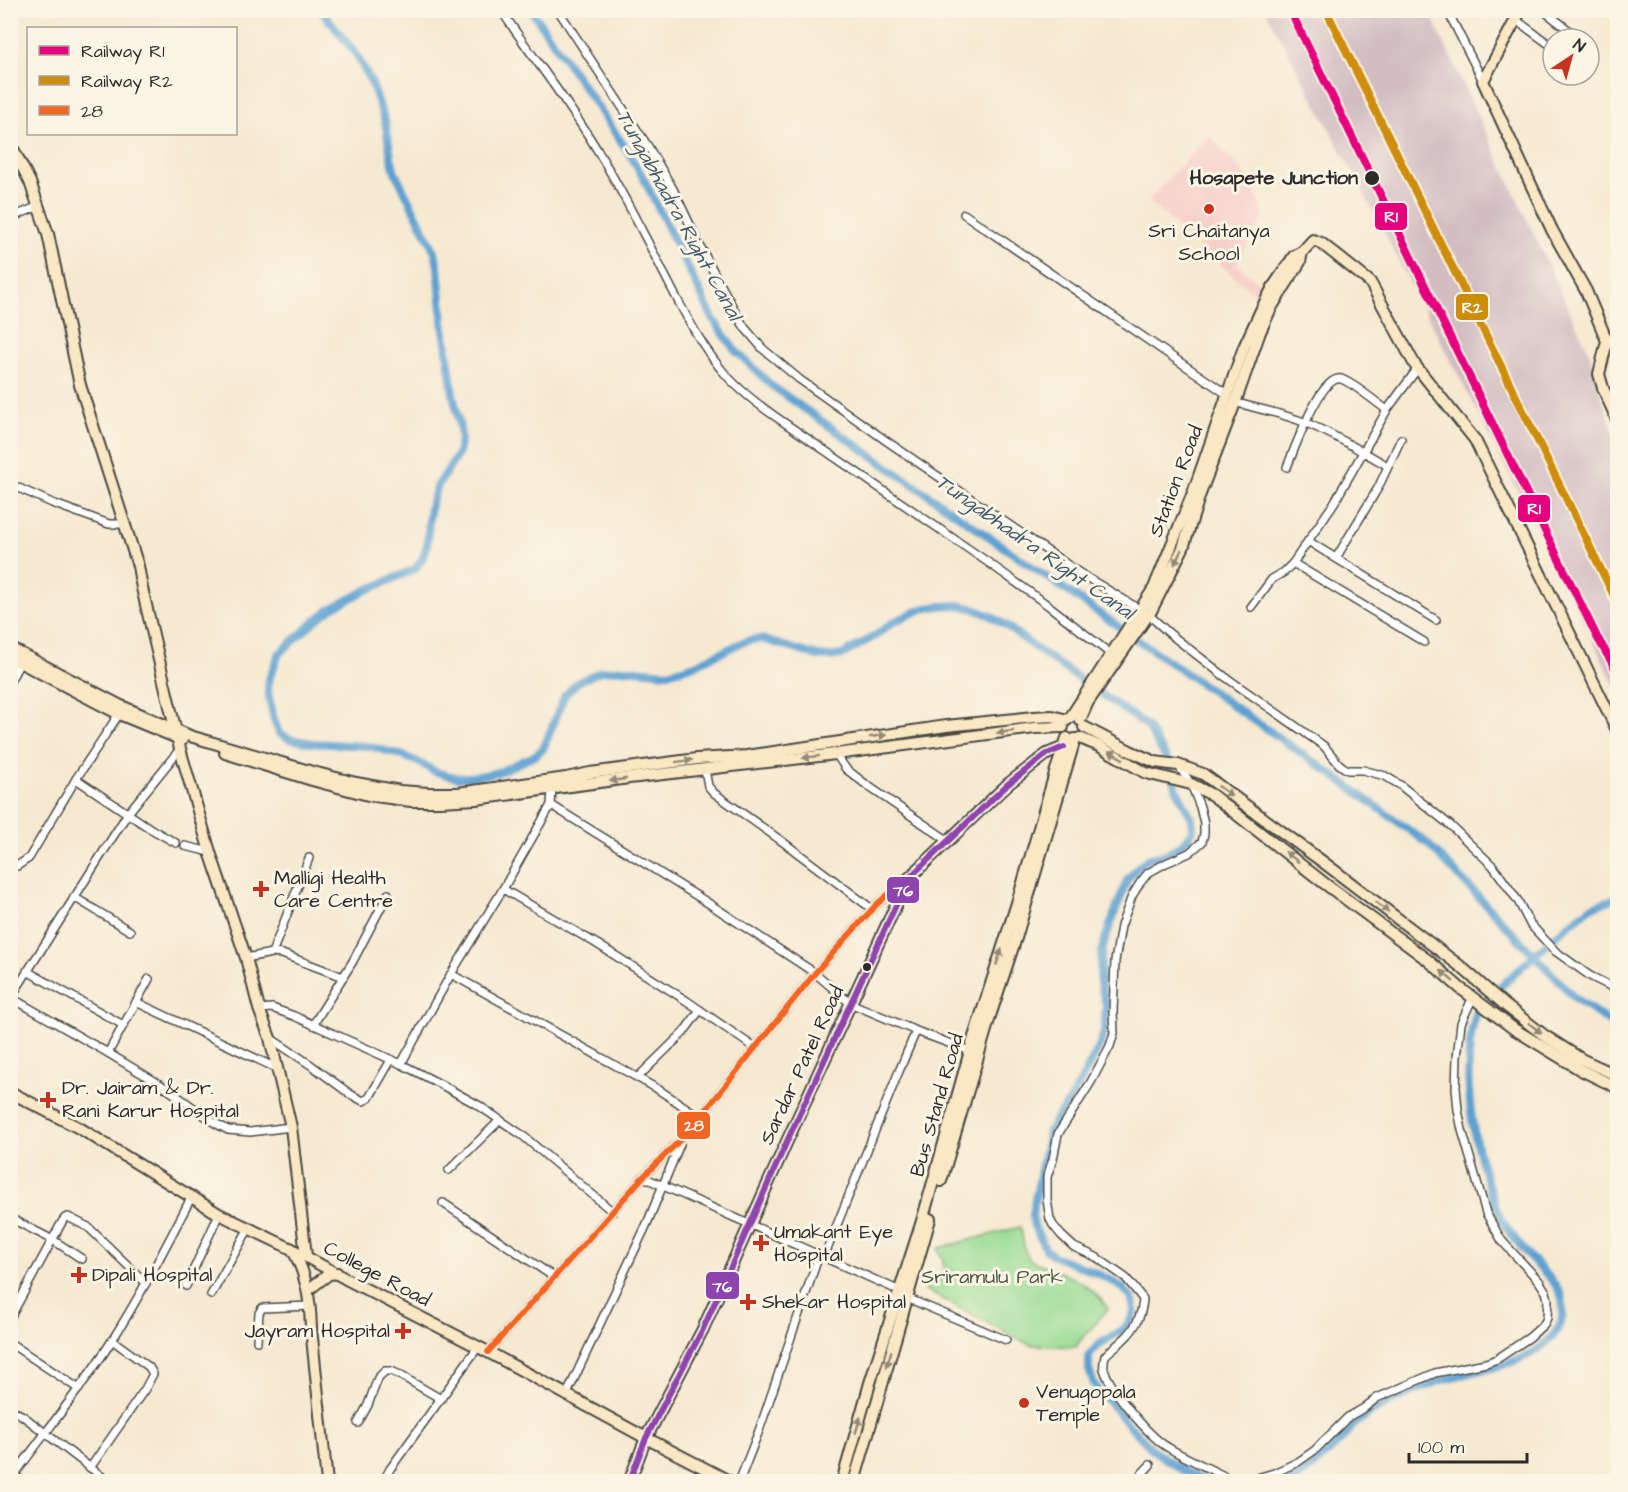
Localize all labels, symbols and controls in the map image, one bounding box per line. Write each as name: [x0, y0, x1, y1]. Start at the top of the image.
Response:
legend: [27, 27, 237, 135]
north arrow: [1541, 27, 1601, 87]
text: N: [1569, 34, 1590, 58]
text: Railway R1: [81, 39, 164, 65]
text: Railway R2: [81, 69, 173, 95]
text: 28: [81, 99, 103, 124]
water label: Tungabhadra Right Canal: [608, 105, 750, 328]
place label: Hosapete Junction: [1190, 164, 1358, 192]
marker: Hosapete Junction: [1363, 169, 1381, 187]
marker: Sri Chaitanya School: [1202, 202, 1216, 216]
line badge: R1: [1374, 202, 1408, 231]
text: R1: [1384, 206, 1399, 228]
place label: Sri Chaitanya School: [1148, 217, 1270, 268]
line badge: R2: [1455, 293, 1489, 321]
text: R2: [1462, 297, 1483, 319]
street label: Station Road: [1142, 421, 1210, 541]
water label: Tungabhadra Right Canal: [929, 467, 1142, 629]
line badge: R1: [1517, 494, 1551, 523]
text: R1: [1527, 498, 1542, 520]
one-way arrow: [1174, 549, 1183, 566]
one-way arrow: [995, 727, 1014, 737]
one-way arrow: [868, 732, 887, 741]
one-way arrow: [1107, 750, 1124, 760]
one-way arrow: [802, 753, 821, 762]
one-way arrow: [675, 756, 694, 766]
one-way arrow: [608, 775, 627, 784]
one-way arrow: [1218, 784, 1233, 796]
one-way arrow: [1284, 852, 1299, 864]
place label: Malligi Health Care Centre: [274, 864, 393, 915]
line badge: 76: [886, 876, 920, 904]
marker: Malligi Health Care Centre: [252, 880, 270, 898]
text: 76: [892, 880, 913, 902]
one-way arrow: [1373, 901, 1389, 913]
one-way arrow: [995, 948, 1005, 966]
unlabelled marker: [861, 961, 873, 973]
one-way arrow: [1439, 969, 1454, 983]
street label: Sardar Patel Road: [753, 981, 851, 1149]
one-way arrow: [1526, 1022, 1542, 1034]
street label: Bus Stand Road: [903, 1030, 971, 1180]
place label: Dr. Jairam & Dr. Rani Karur Hospital: [62, 1074, 239, 1125]
marker: Dr. Jairam & Dr. Rani Karur Hospital: [39, 1091, 57, 1109]
line badge: 28: [676, 1111, 711, 1140]
text: 28: [683, 1115, 704, 1137]
place label: Umakant Eye Hospital: [774, 1218, 893, 1269]
street label: College Road: [318, 1234, 435, 1315]
marker: Umakant Eye Hospital: [752, 1234, 770, 1252]
place label: Dipali Hospital: [92, 1261, 212, 1289]
park label: Sriramulu Park: [921, 1263, 1063, 1291]
marker: Dipali Hospital: [70, 1266, 88, 1284]
line badge: 76: [705, 1271, 740, 1300]
text: 76: [711, 1276, 732, 1298]
place label: Shekar Hospital: [762, 1288, 906, 1316]
marker: Shekar Hospital: [739, 1293, 757, 1311]
place label: Jayram Hospital: [245, 1317, 390, 1346]
marker: Jayram Hospital: [394, 1322, 412, 1340]
one-way arrow: [884, 1350, 894, 1368]
place label: Venugopala Temple: [1036, 1378, 1136, 1429]
marker: Venugopala Temple: [1017, 1396, 1031, 1410]
one-way arrow: [854, 1416, 863, 1434]
scale bar: [1409, 1426, 1528, 1464]
text: 100 m: [1418, 1435, 1464, 1460]

